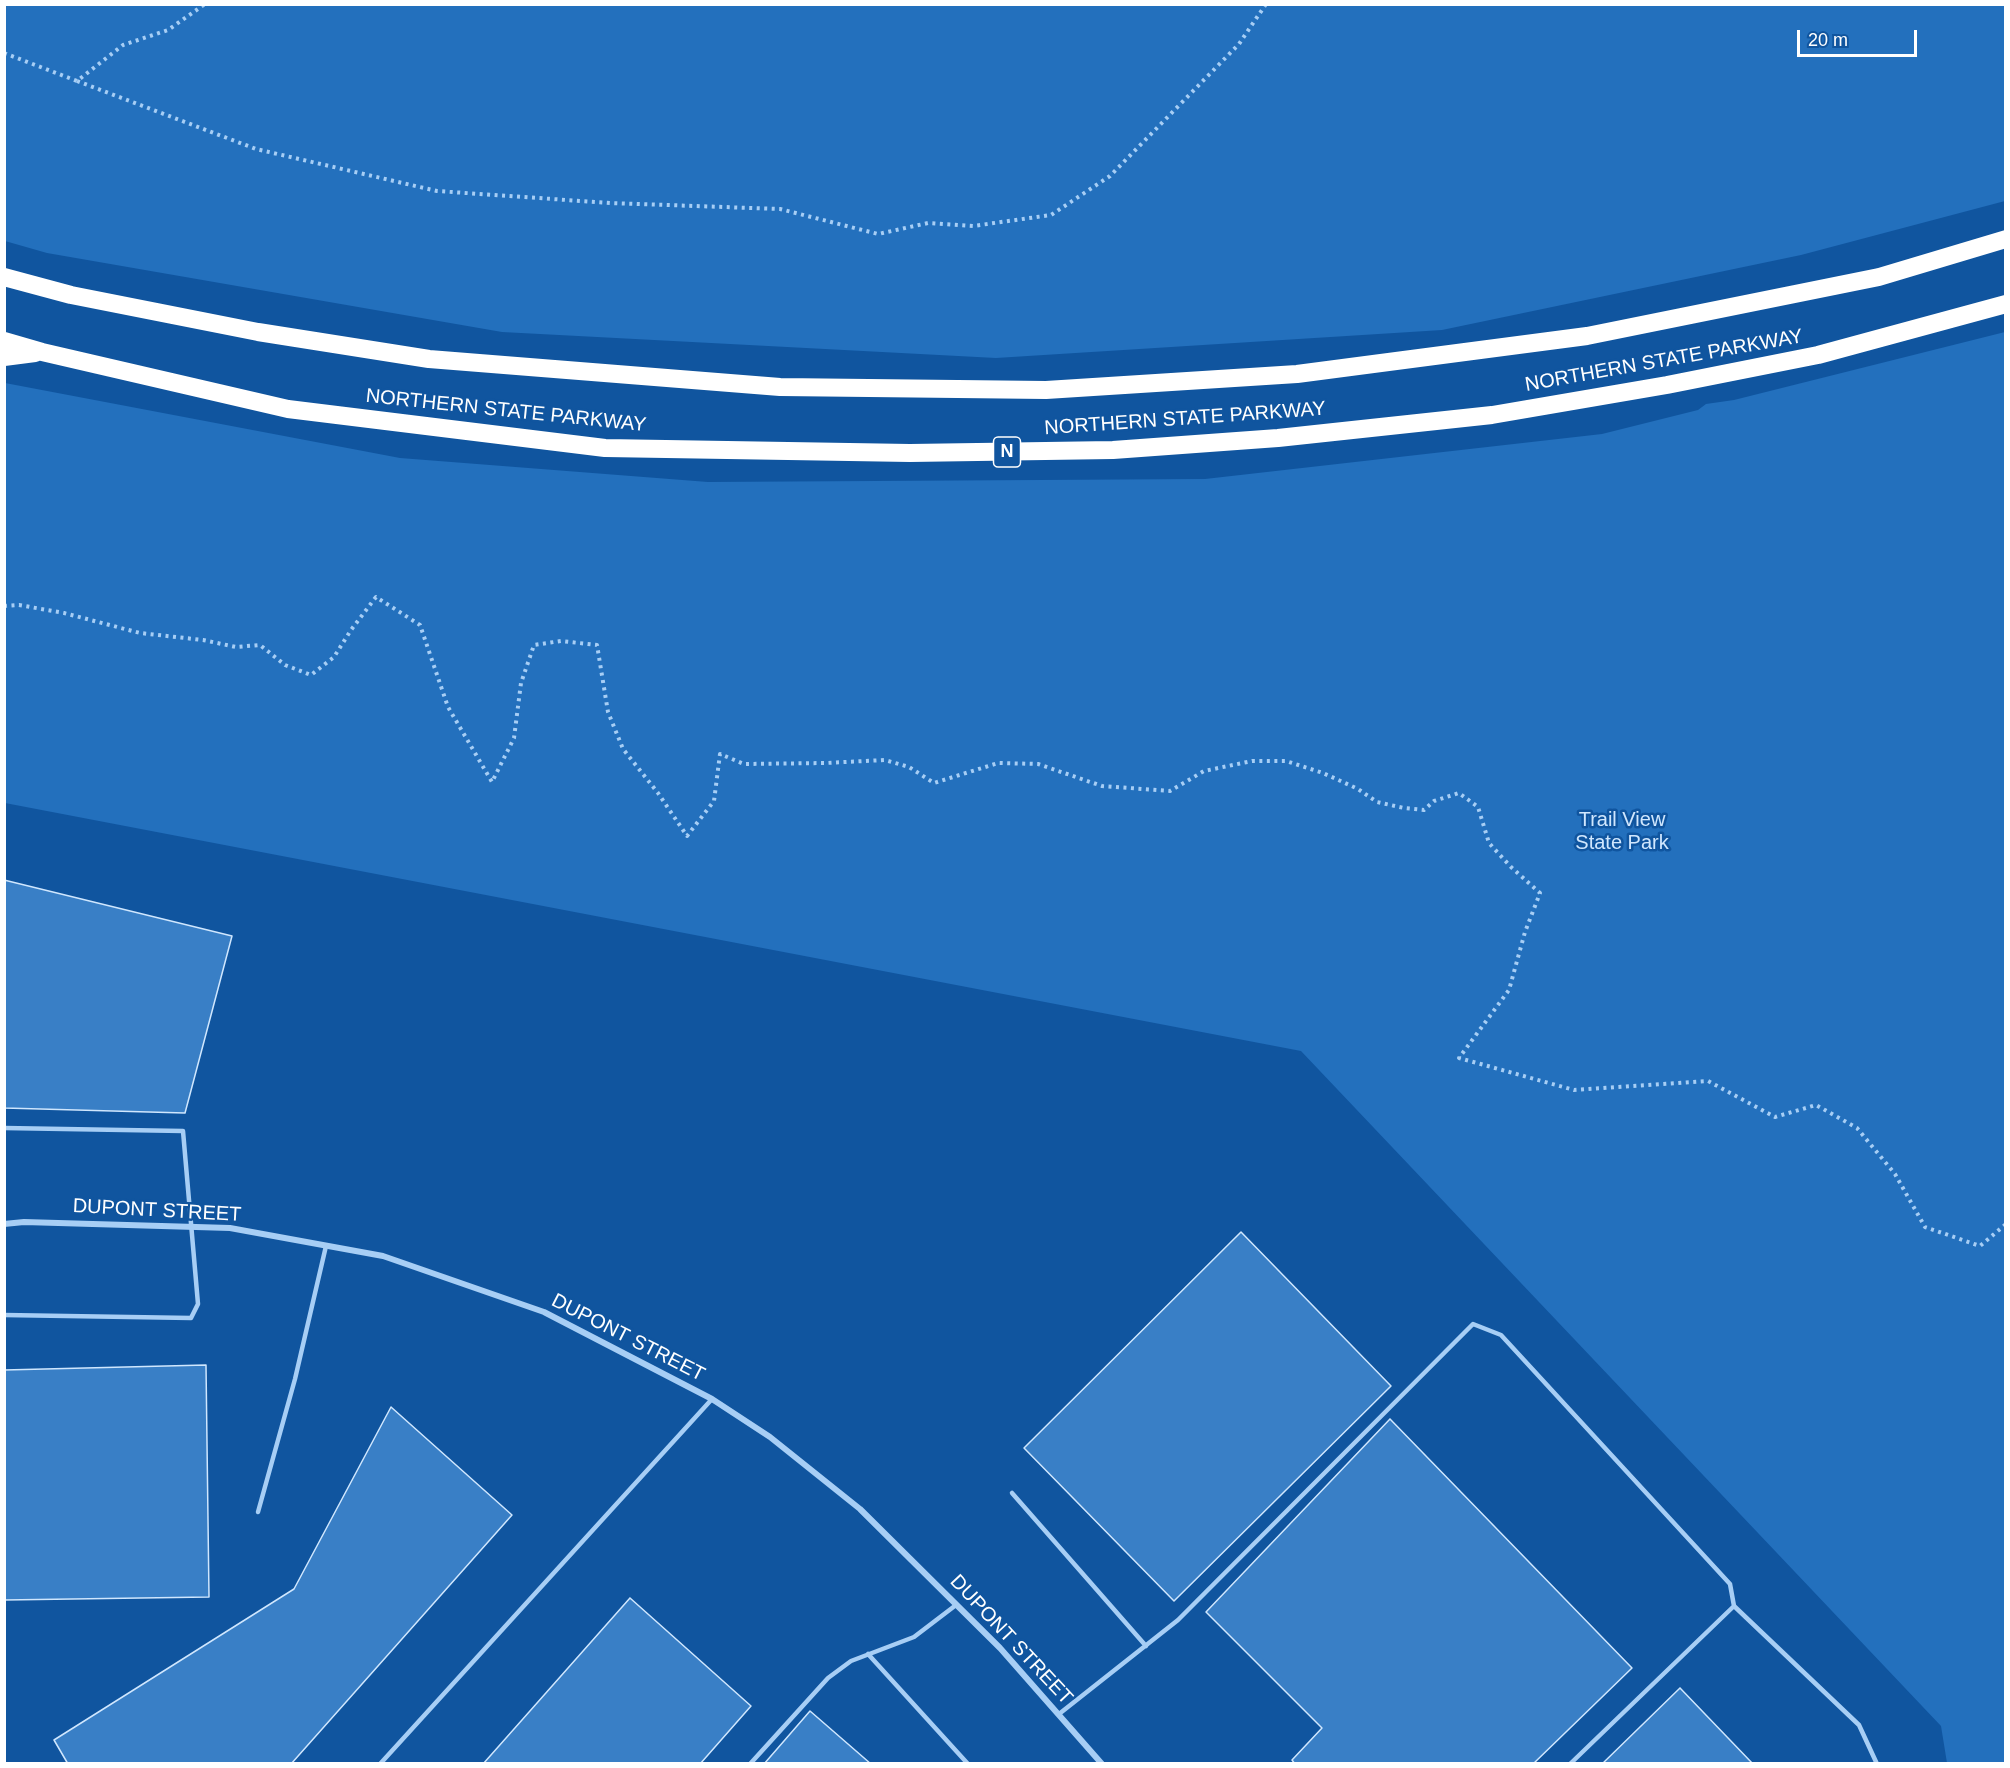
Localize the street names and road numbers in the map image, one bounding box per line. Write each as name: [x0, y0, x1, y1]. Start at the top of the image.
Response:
street label: NORTHERN STATE PARKWAY: [1523, 325, 1805, 397]
street label: NORTHERN STATE PARKWAY: [365, 384, 647, 438]
street label: NORTHERN STATE PARKWAY: [1044, 397, 1326, 441]
road number: N: [994, 437, 1020, 467]
street label: DUPONT STREET: [72, 1195, 242, 1227]
street label: DUPONT STREET: [547, 1289, 709, 1387]
street label: DUPONT STREET: [945, 1570, 1077, 1710]

